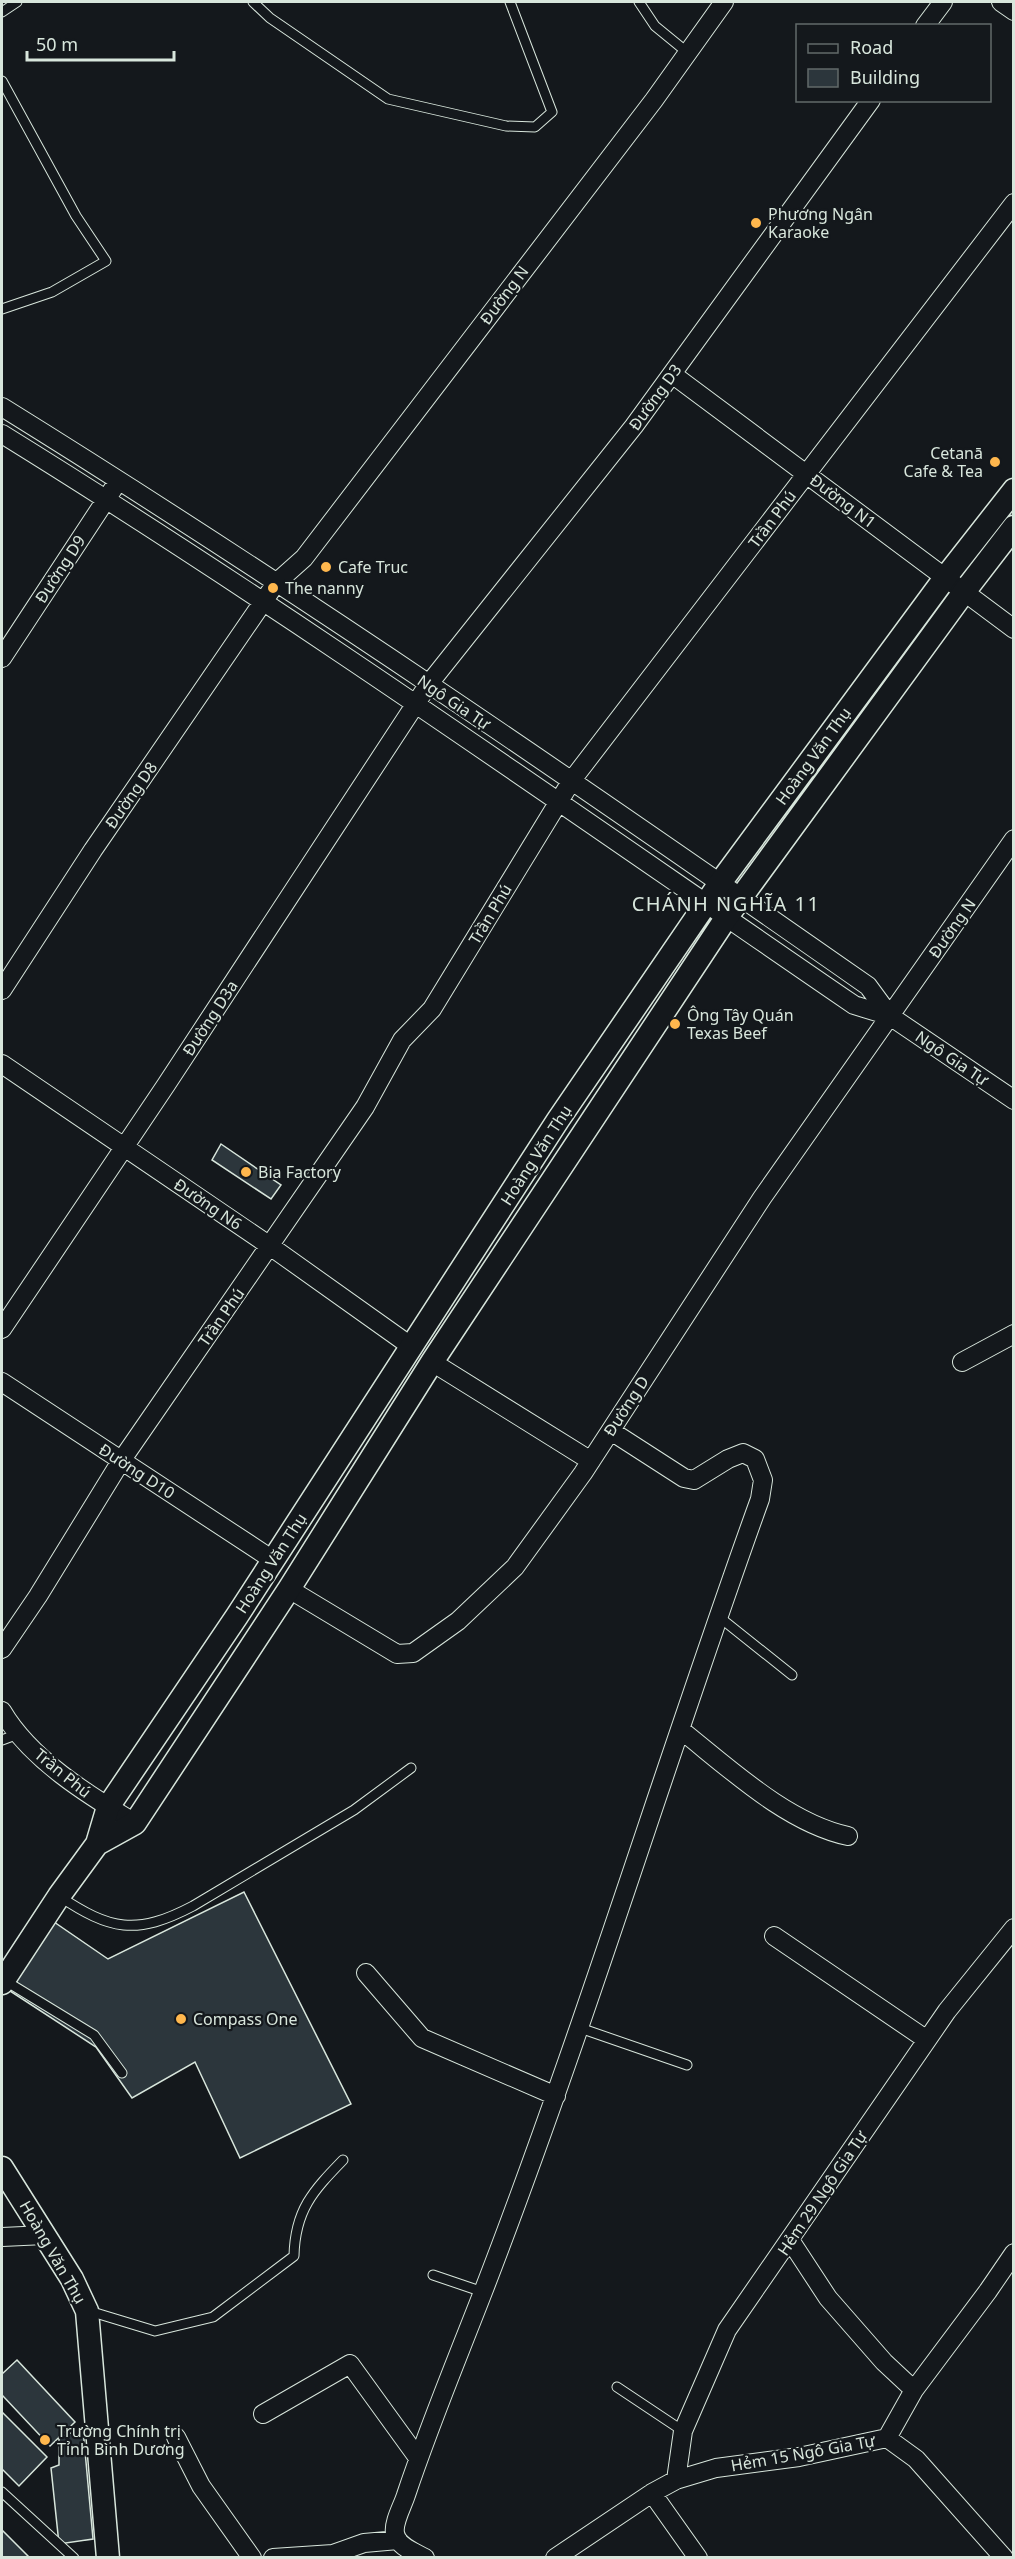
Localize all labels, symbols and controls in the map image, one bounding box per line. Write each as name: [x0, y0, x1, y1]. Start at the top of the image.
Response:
scale bar: [27, 24, 174, 62]
legend: [796, 24, 991, 102]
text: 50 m: [36, 32, 78, 56]
text: Road: [850, 35, 893, 59]
text: Building: [850, 65, 920, 89]
place label: Phương Ngân Karaoke: [768, 203, 873, 243]
marker: Phương Ngân Karaoke: [749, 216, 763, 230]
street label: Đường N: [475, 261, 533, 329]
street label: Đường D3: [623, 359, 687, 435]
place label: Cetanā Cafe & Tea: [904, 442, 983, 482]
marker: Cetanā Cafe & Tea: [988, 455, 1002, 469]
street label: Đường N1: [805, 469, 881, 533]
street label: Trần Phú: [743, 486, 801, 552]
street label: Đường D9: [30, 531, 90, 607]
place label: Cafe Truc: [338, 556, 408, 578]
marker: Cafe Truc: [319, 560, 333, 574]
place label: The nanny: [285, 577, 365, 599]
marker: The nanny: [266, 581, 280, 595]
street label: Ngô Gia Tự: [413, 669, 496, 735]
street label: Hoàng Văn Thụ: [770, 703, 856, 809]
street label: Đường D8: [100, 757, 162, 833]
street label: Trần Phú: [463, 880, 517, 948]
district label: CHÁNH NGHĨA 11: [632, 890, 820, 917]
street label: Đường N: [923, 894, 981, 962]
street label: Đường D3a: [177, 976, 243, 1060]
place label: Ông Tây Quán Texas Beef: [687, 1004, 794, 1044]
marker: Ông Tây Quán Texas Beef: [668, 1017, 682, 1031]
street label: Ngô Gia Tự: [911, 1025, 994, 1091]
street label: Hoàng Văn Thụ: [495, 1101, 577, 1209]
place label: Bia Factory: [258, 1161, 342, 1183]
marker: Bia Factory: [239, 1165, 253, 1179]
street label: Đường N6: [170, 1173, 246, 1235]
street label: Trần Phú: [193, 1283, 249, 1351]
street label: Đường D: [598, 1372, 654, 1440]
street label: Đường D10: [95, 1438, 179, 1504]
street label: Hoàng Văn Thụ: [230, 1509, 312, 1617]
street label: Trần Phú: [30, 1743, 96, 1803]
place label: Compass One: [193, 2008, 297, 2030]
marker: Compass One: [174, 2012, 188, 2026]
street label: Hẻm 29 Ngô Gia Tự: [772, 2125, 873, 2260]
street label: Hoàng Văn Thụ: [15, 2197, 91, 2307]
place label: Trường Chính trị Tỉnh Bình Dương: [57, 2420, 184, 2460]
street label: Hẻm 15 Ngô Gia Tự: [729, 2429, 878, 2477]
marker: Trường Chính trị Tỉnh Bình Dương: [38, 2433, 52, 2447]

